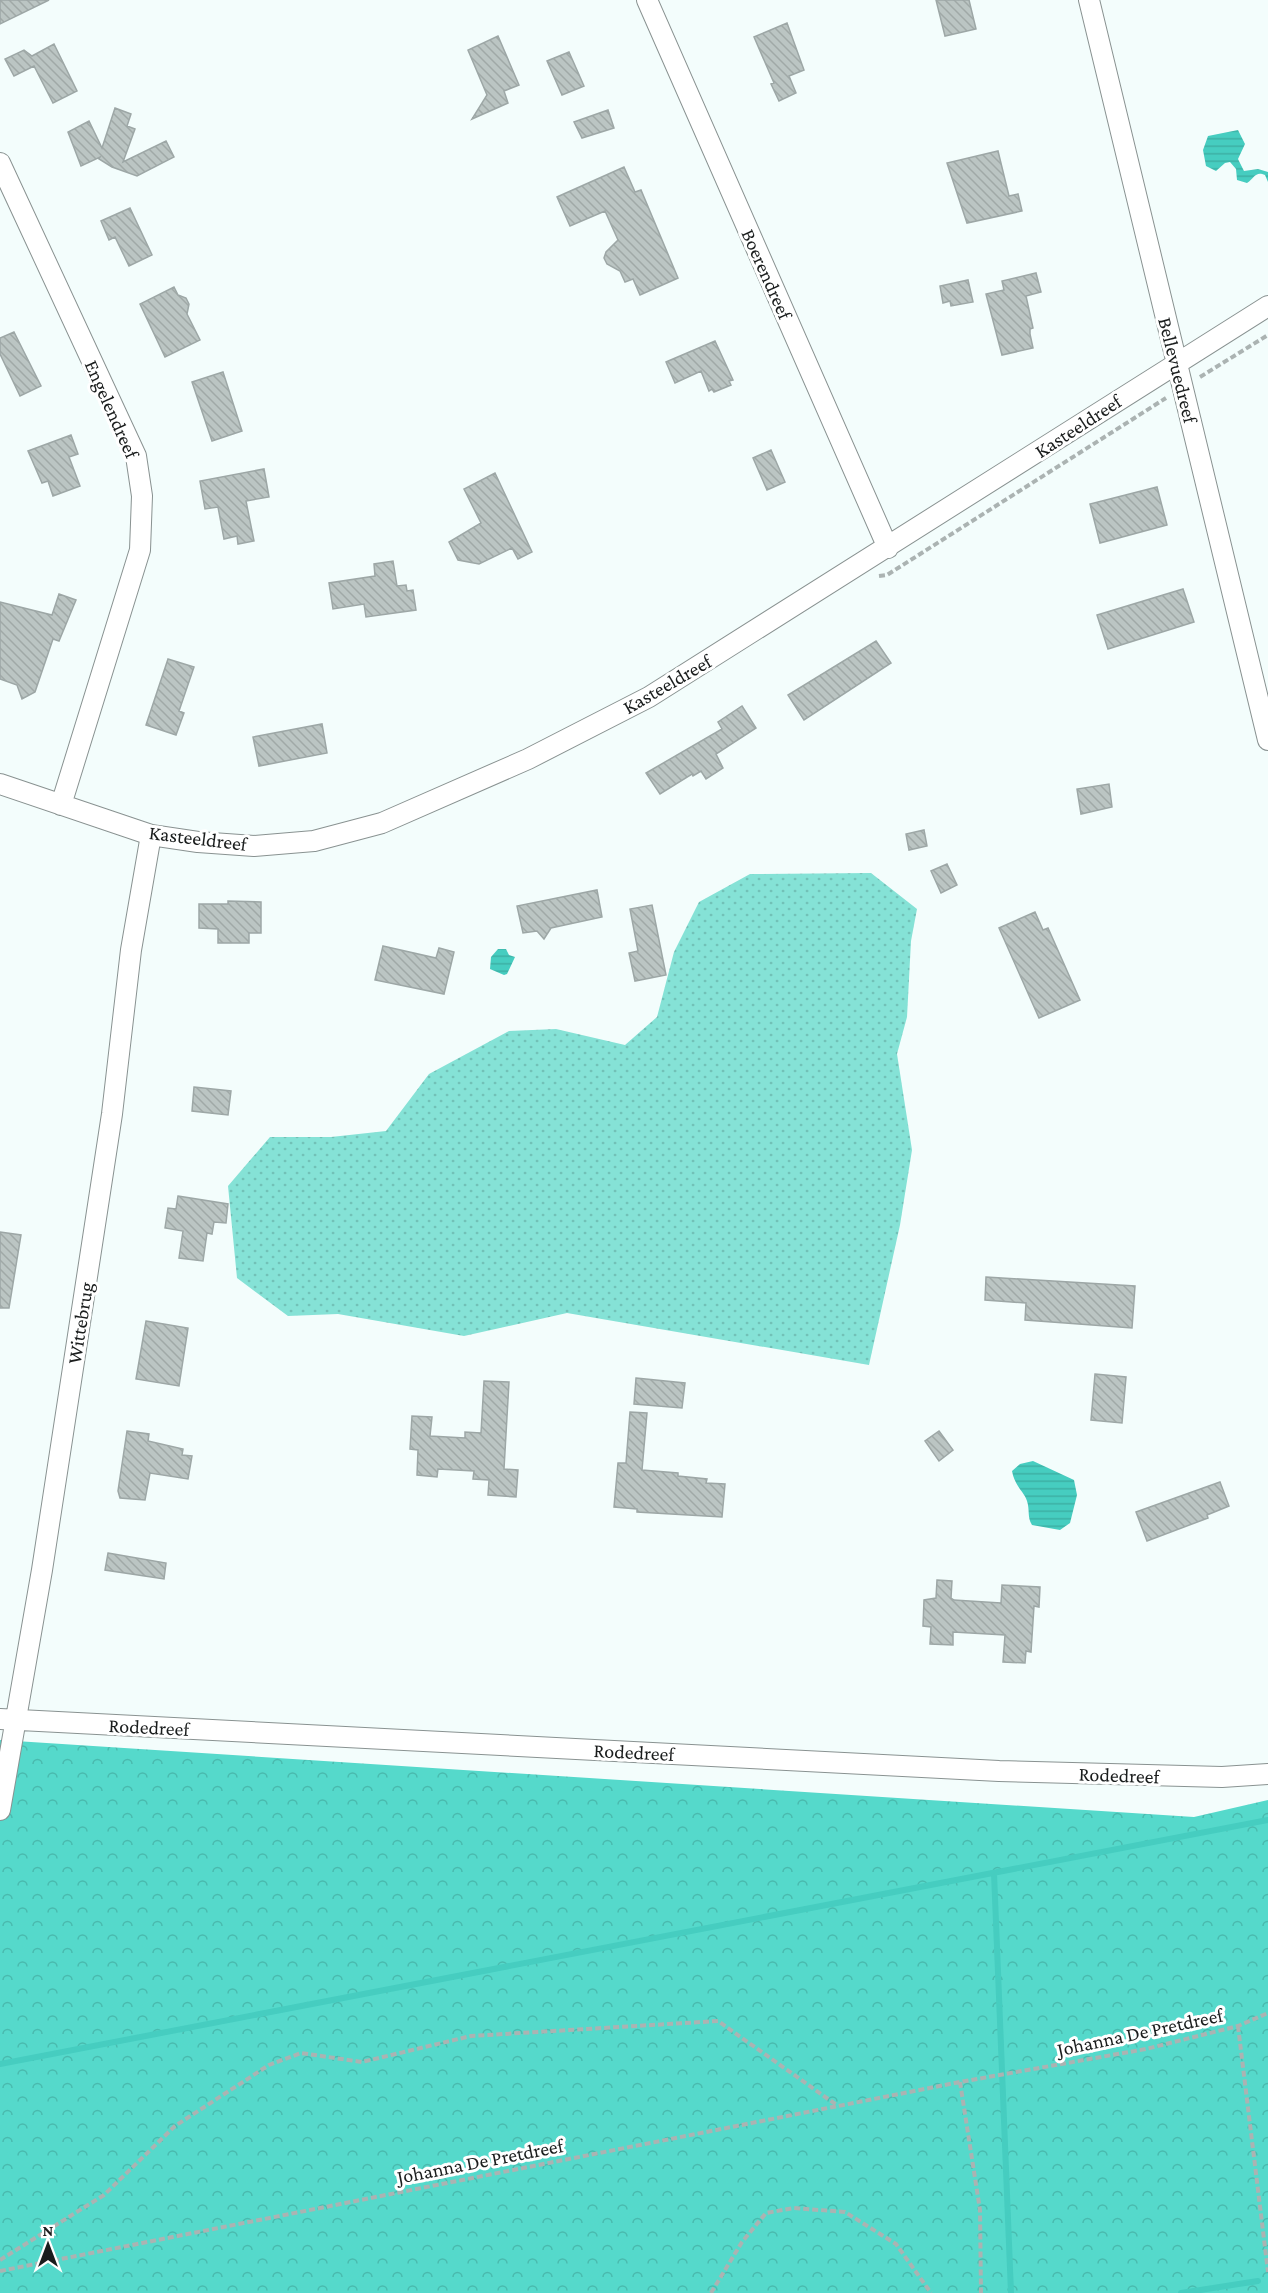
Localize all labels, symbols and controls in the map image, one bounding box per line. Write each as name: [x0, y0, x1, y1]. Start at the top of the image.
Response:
street label: Boerendreef: [737, 225, 797, 324]
street label: Bellevuedreef: [1154, 315, 1202, 426]
street label: Engelendreef: [80, 356, 144, 463]
street label: Kasteeldreef: [1031, 389, 1126, 462]
street label: Kasteeldreef: [619, 649, 716, 718]
street label: Kasteeldreef: [148, 821, 249, 855]
street label: Wittebrug: [63, 1280, 98, 1366]
street label: Rodedreef: [108, 1714, 191, 1740]
street label: Rodedreef: [593, 1739, 676, 1765]
street label: Rodedreef: [1078, 1763, 1161, 1787]
street label: Johanna De Pretdreef: [1053, 2003, 1226, 2062]
street label: Johanna De Pretdreef: [393, 2134, 566, 2189]
north arrow: [18, 2215, 78, 2275]
text: N: [43, 2222, 54, 2239]

